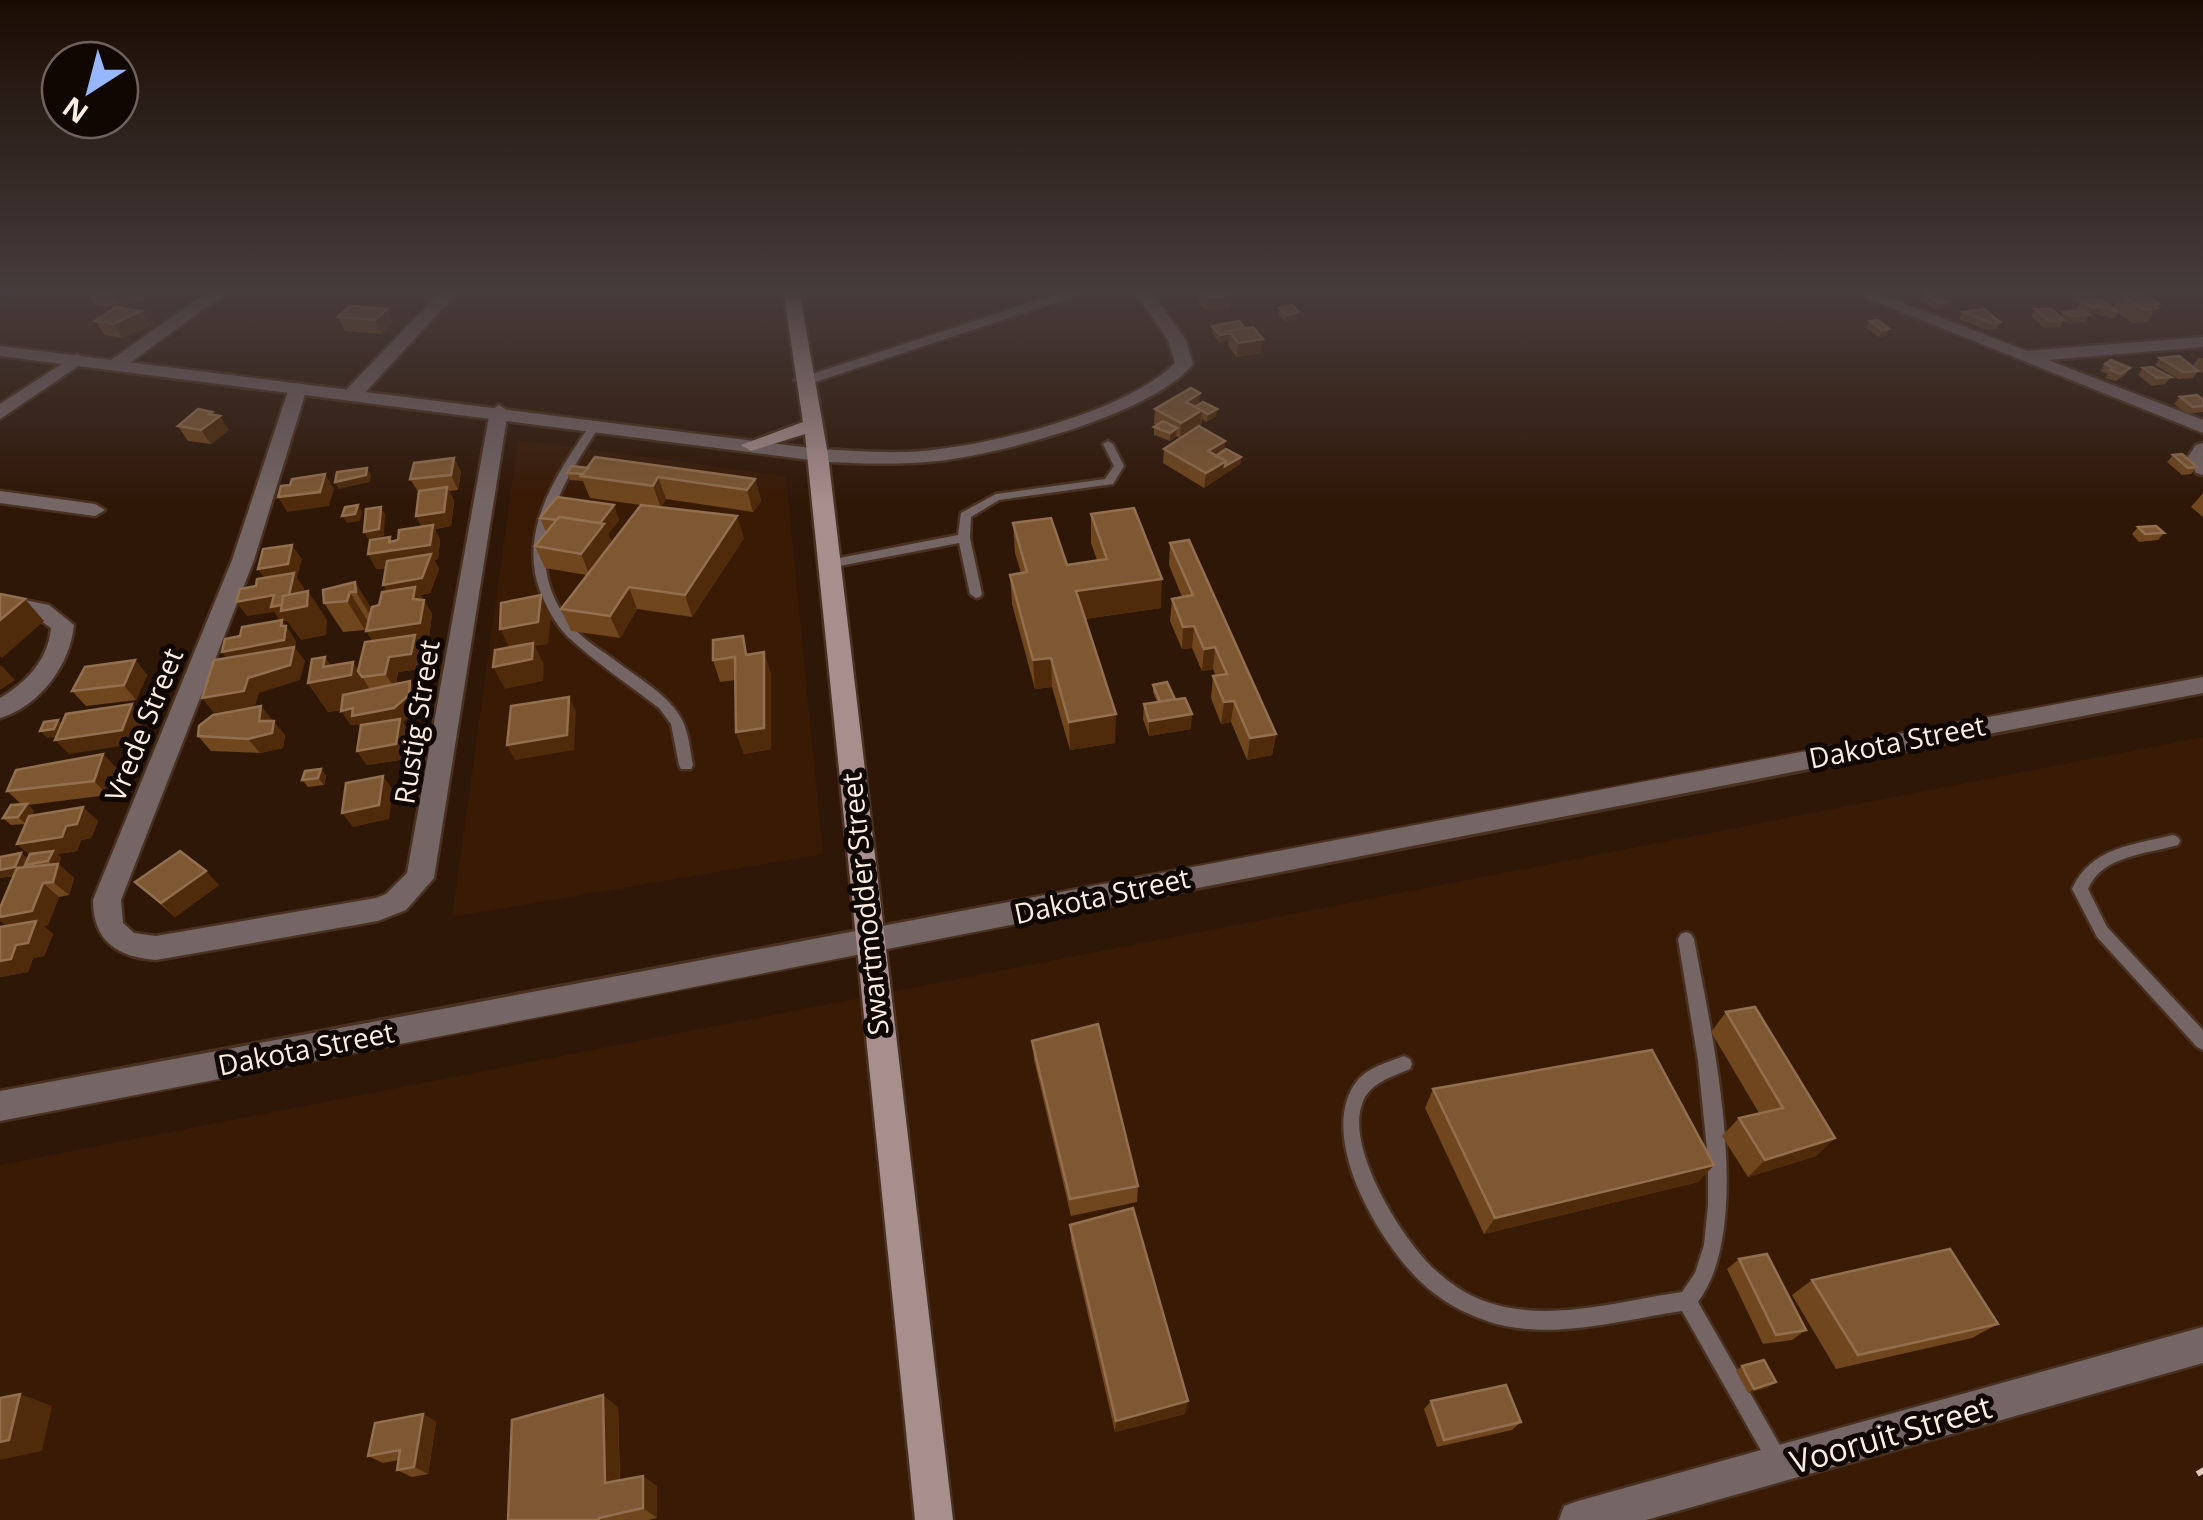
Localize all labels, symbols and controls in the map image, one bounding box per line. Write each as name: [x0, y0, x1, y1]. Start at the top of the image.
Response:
north arrow: [40, 40, 140, 140]
text: N: [54, 89, 95, 133]
street label: Rustig Street: [384, 637, 448, 807]
street label: Vrede Street: [95, 642, 191, 807]
street label: Dakota Street: [1806, 705, 1988, 777]
street label: Swartmodder Street: [831, 771, 897, 1037]
street label: Dakota Street: [1011, 858, 1193, 932]
street label: Dakota Street: [215, 1012, 397, 1084]
street label: Vooruit Street: [1785, 1384, 1996, 1483]

